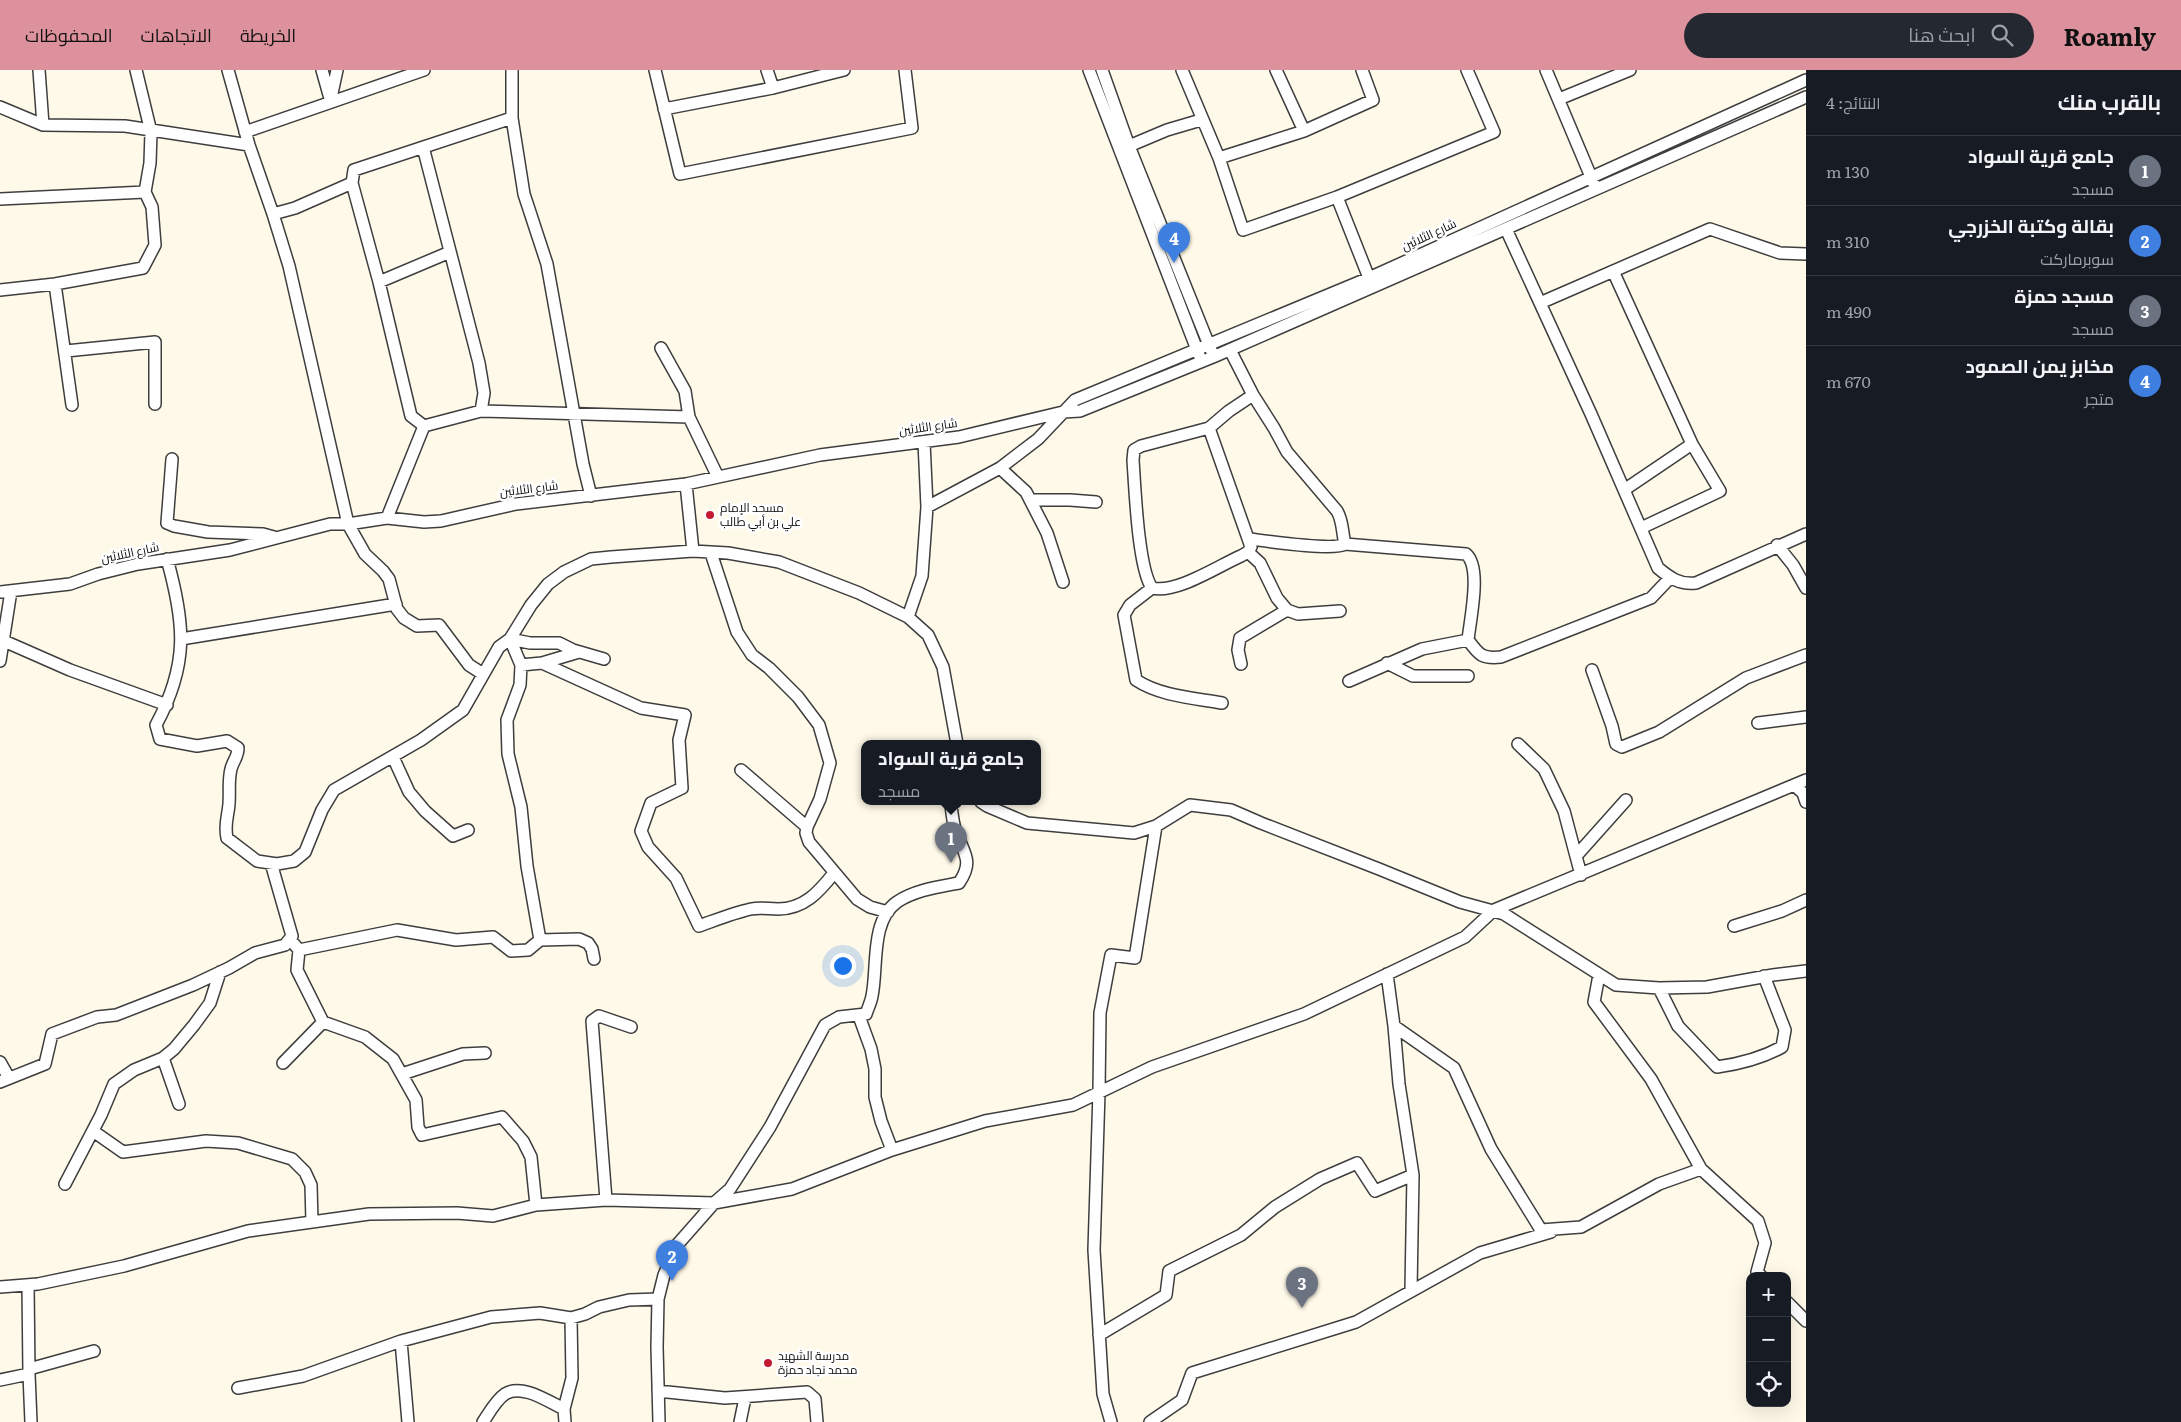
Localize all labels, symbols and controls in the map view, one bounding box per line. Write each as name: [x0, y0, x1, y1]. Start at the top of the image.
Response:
search box: [1684, 13, 2034, 58]
text: Roamly: [2064, 18, 2156, 53]
text: ابحث هنا: [1908, 20, 1976, 48]
text: المحفوظات: [25, 21, 113, 48]
text: الاتجاهات: [141, 21, 212, 48]
text: الخريطة: [240, 21, 296, 48]
icon: search: [1988, 21, 2016, 49]
text: بالقرب منك: [2058, 85, 2161, 116]
text: النتائج: 4: [1826, 90, 1881, 114]
text: جامع قرية السواد: [1968, 141, 2114, 169]
text: 130 m: [1826, 159, 1869, 183]
text: 1: [2142, 159, 2148, 183]
text: مسجد: [2072, 176, 2114, 200]
text: بقالة وكتبة الخزرجي: [1948, 211, 2114, 239]
street label: شارع الثلاثين: [1398, 213, 1459, 255]
pin: 4: [1158, 222, 1190, 263]
text: 310 m: [1826, 229, 1869, 253]
text: 2: [2141, 229, 2149, 253]
text: سوبرماركت: [2040, 246, 2114, 270]
text: مسجد حمزة: [2014, 281, 2114, 309]
text: 490 m: [1826, 299, 1871, 323]
text: 3: [2141, 299, 2149, 323]
text: مسجد: [2072, 316, 2114, 340]
text: مخابز يمن الصمود: [1965, 351, 2114, 379]
text: 670 m: [1826, 369, 1871, 393]
text: 4: [2140, 369, 2150, 393]
text: متجر: [2085, 386, 2114, 410]
street label: شارع الثلاثين: [897, 413, 958, 439]
street label: شارع الثلاثين: [499, 475, 559, 501]
place label: مسجد الإمام علي بن أبي طالب: [720, 498, 801, 532]
marker: مسجد الإمام علي بن أبي طالب: [704, 509, 716, 521]
street label: شارع الثلاثين: [99, 537, 161, 567]
popup: [861, 740, 1041, 805]
text: جامع قرية السواد: [878, 743, 1024, 771]
text: مسجد: [878, 778, 920, 802]
pin: 1: [935, 822, 967, 863]
your location: [830, 953, 856, 979]
pin: 2: [656, 1240, 688, 1281]
pin: 3: [1286, 1267, 1318, 1308]
map controls: [1746, 1272, 1791, 1407]
button: +: [1746, 1272, 1791, 1317]
button: −: [1746, 1317, 1791, 1362]
place label: مدرسة الشهيد محمد نجاد حمزة: [778, 1346, 857, 1378]
marker: مدرسة الشهيد محمد نجاد حمزة: [762, 1357, 774, 1369]
button: locate: [1746, 1362, 1791, 1407]

